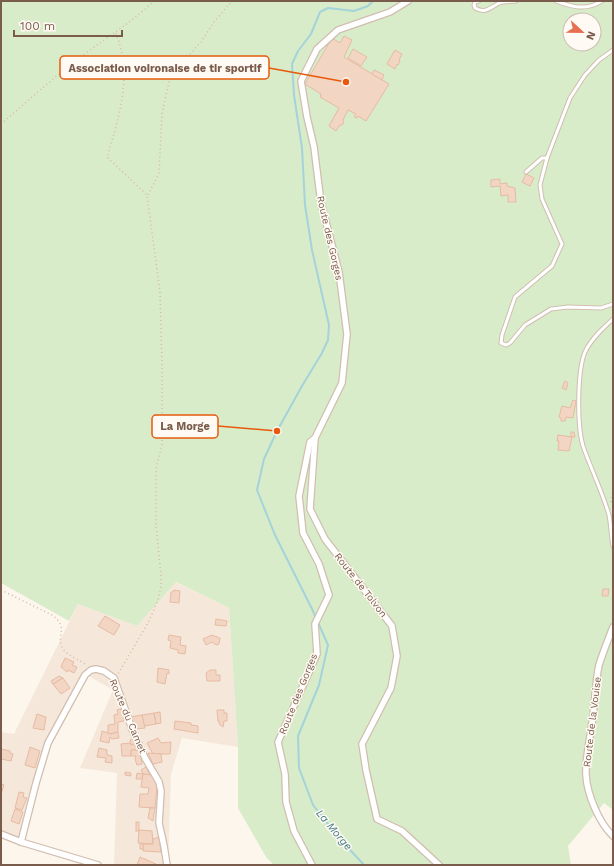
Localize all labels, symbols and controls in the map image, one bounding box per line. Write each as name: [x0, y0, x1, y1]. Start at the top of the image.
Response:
scale bar: [14, 12, 122, 38]
north arrow: [562, 12, 602, 52]
text: 100 m: [20, 19, 55, 33]
text: N: [583, 29, 598, 42]
callout: Association voironaise de tir sportif: [60, 56, 269, 79]
text: Association voironaise de tir sportif: [68, 62, 262, 75]
street label: Route des Gorges: [315, 195, 345, 281]
callout: La Morge: [152, 415, 218, 438]
text: La Morge: [160, 420, 210, 433]
street label: Route de Tolvon: [333, 551, 389, 619]
street label: Route des Gorges: [277, 652, 319, 736]
street label: Route de la Vouise: [581, 676, 603, 768]
street label: Route du Camet: [107, 677, 149, 756]
water label: La Morge: [313, 807, 355, 853]

